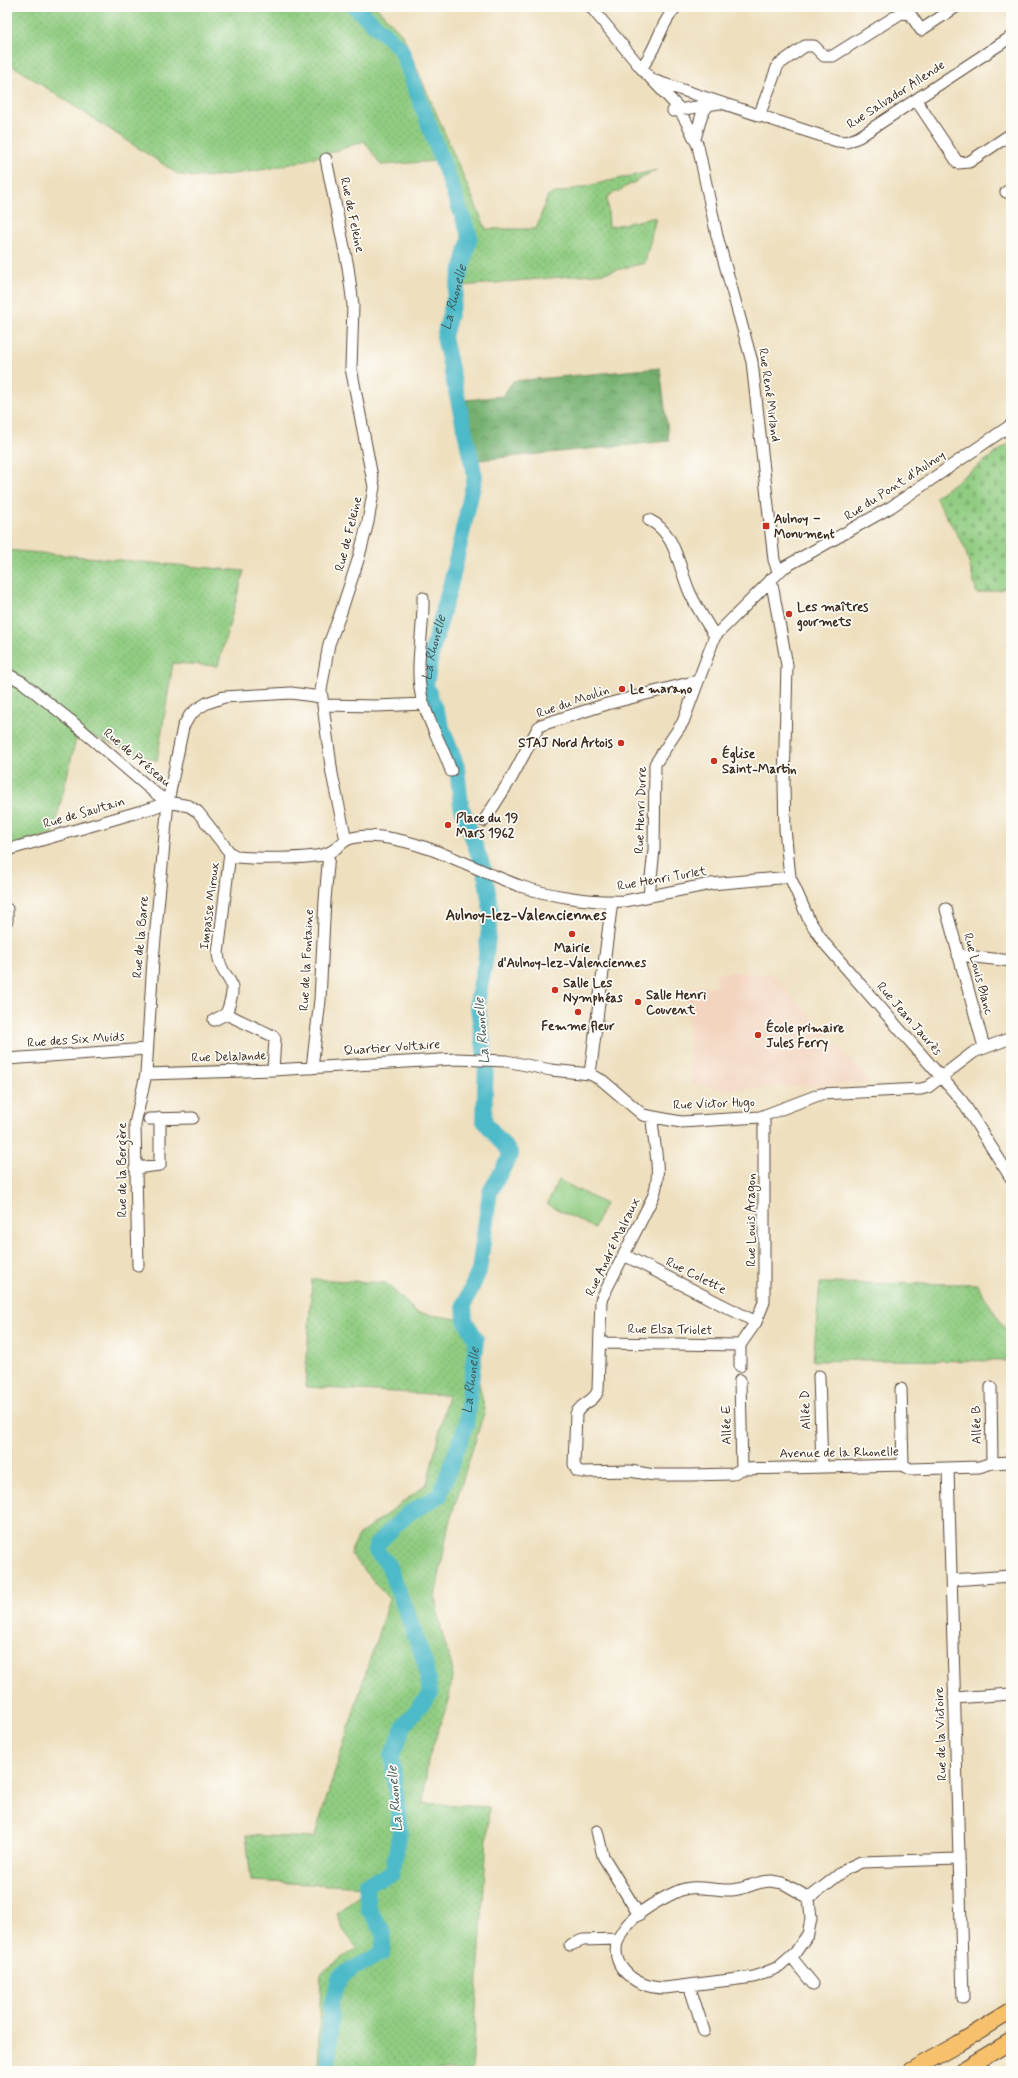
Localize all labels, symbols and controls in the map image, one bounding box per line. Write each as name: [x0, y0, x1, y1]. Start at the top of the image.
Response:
street label: Rue Salvador Allende: [844, 57, 948, 133]
street label: Rue de Feleine: [336, 176, 368, 254]
water label: La Rhonelle: [437, 262, 472, 332]
street label: Rue René Mirland: [754, 347, 784, 443]
street label: Rue du Pont d'Aulnoy: [841, 447, 949, 525]
street label: Rue de Feleine: [331, 495, 367, 573]
place label: Aulnoy – Monument: [774, 511, 835, 543]
marker: Aulnoy – Monument: [761, 521, 771, 531]
place label: Les maîtres gourmets: [797, 599, 868, 632]
marker: Les maîtres gourmets: [784, 609, 794, 619]
water label: La Rhonelle: [418, 612, 451, 682]
place label: Le marano: [630, 681, 693, 698]
street label: Rue du Moulin: [534, 682, 612, 722]
marker: Le marano: [617, 684, 627, 694]
street label: Rue de Préseau: [100, 725, 174, 791]
place label: STAJ Nord Artois: [518, 735, 613, 752]
marker: STAJ Nord Artois: [616, 738, 626, 748]
place label: Église Saint-Martin: [722, 745, 797, 778]
marker: Église Saint-Martin: [709, 756, 719, 766]
street label: Rue Henri Durre: [631, 766, 651, 854]
street label: Rue de Saultain: [41, 793, 127, 833]
place label: Place du 19 Mars 1962: [456, 810, 519, 842]
marker: Place du 19 Mars 1962: [443, 820, 453, 830]
street label: Impasse Miroux: [196, 861, 224, 951]
street label: Rue Henri Turlet: [616, 863, 708, 895]
street label: Rue de la Barre: [129, 895, 153, 979]
district label: Aulnoy-lez-Valenciennes: [445, 906, 607, 926]
street label: Rue de la Fontaine: [296, 908, 318, 1011]
marker: Mairie d'Aulnoy-lez-Valenciennes: [567, 929, 577, 939]
street label: Rue Louis Blanc: [959, 931, 997, 1017]
place label: Mairie d'Aulnoy-lez-Valenciennes: [498, 940, 646, 972]
place label: Salle Les Nymphéas: [563, 975, 623, 1007]
street label: Rue Jean Jaurès: [872, 979, 946, 1059]
marker: Salle Les Nymphéas: [550, 985, 560, 995]
place label: Salle Henri Couvent: [646, 987, 706, 1019]
water label: La Rhonelle: [470, 996, 494, 1065]
marker: Salle Henri Couvent: [633, 997, 643, 1007]
marker: Femme fleur: [573, 1007, 583, 1017]
place label: Femme fleur: [541, 1018, 615, 1035]
place label: École primaire Jules Ferry: [766, 1019, 844, 1052]
street label: Rue des Six Muids: [27, 1028, 126, 1052]
marker: École primaire Jules Ferry: [753, 1030, 763, 1040]
street label: Quartier Voltaire: [343, 1036, 441, 1060]
street label: Rue Delalande: [191, 1047, 267, 1067]
street label: Rue Victor Hugo: [673, 1094, 755, 1115]
street label: Rue de la Bergère: [114, 1122, 133, 1218]
street label: Rue Louis Aragon: [743, 1173, 761, 1267]
street label: Rue André Malraux: [582, 1194, 644, 1299]
street label: Rue Colette: [663, 1253, 729, 1299]
street label: Rue Elsa Triolet: [627, 1321, 713, 1339]
water label: La Rhonelle: [458, 1345, 484, 1415]
street label: Allée D: [797, 1390, 815, 1430]
street label: Allée E: [718, 1405, 736, 1445]
street label: Allée B: [968, 1405, 986, 1445]
street label: Avenue de la Rhonelle: [779, 1443, 899, 1463]
street label: Rue de la Victoire: [931, 1687, 951, 1781]
water label: La Rhonelle: [383, 1764, 407, 1833]

